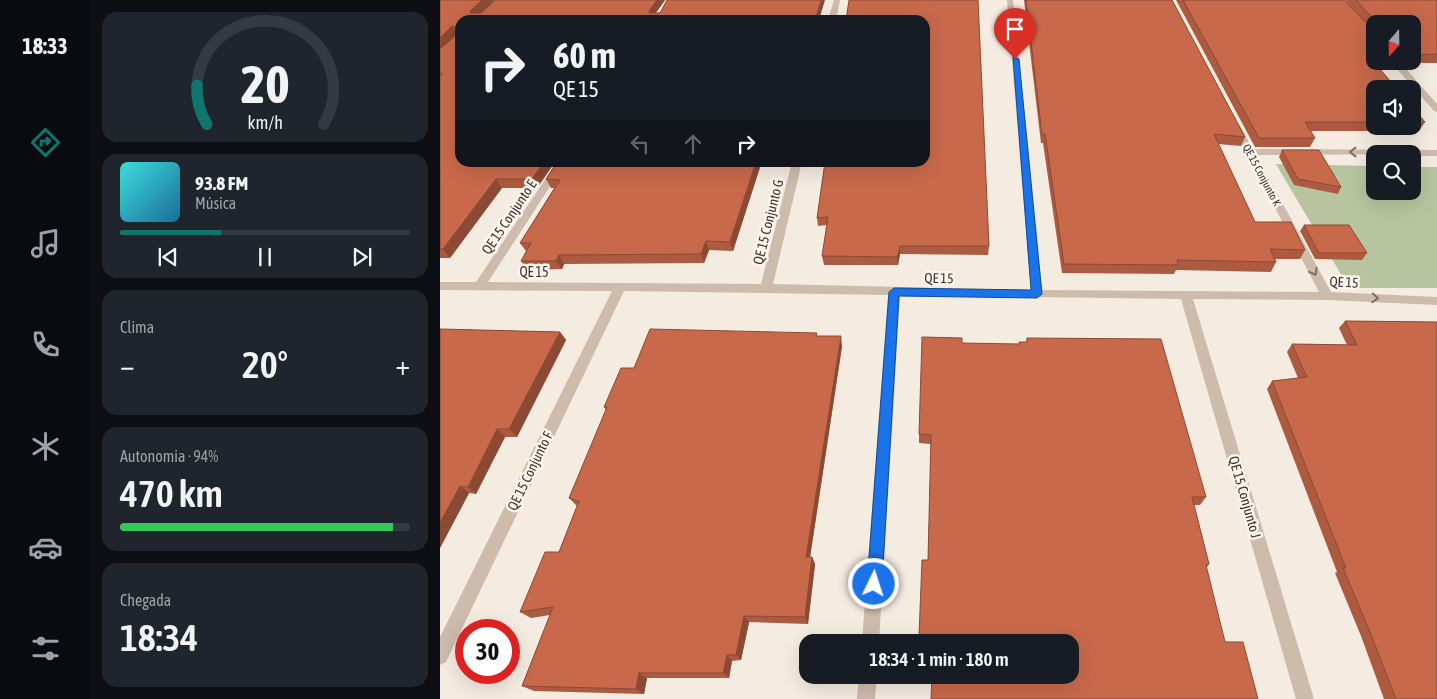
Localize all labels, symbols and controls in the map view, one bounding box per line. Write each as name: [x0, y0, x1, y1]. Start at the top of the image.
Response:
pin: [994, 8, 1036, 59]
icon: arrive: [1001, 15, 1029, 43]
north arrow: [1366, 15, 1421, 70]
map controls: [1366, 15, 1421, 200]
text: 18:33: [22, 33, 68, 59]
icon: right: [470, 35, 535, 100]
text: 60 m: [553, 35, 616, 75]
text: 20: [241, 54, 289, 114]
text: QE 15: [553, 76, 599, 102]
button: sound: [1366, 80, 1421, 135]
text: km/h: [247, 112, 283, 133]
icon: directions: [28, 125, 63, 160]
icon: left: [626, 130, 654, 158]
icon: ahead: [679, 130, 707, 158]
icon: right: [732, 130, 760, 158]
street label: QE 15 Conjunto K: [1241, 142, 1284, 208]
button: search: [1366, 145, 1421, 200]
one-way arrow: [1349, 147, 1357, 157]
text: 93.8 FM: [195, 172, 248, 194]
street label: QE 15 Conjunto E: [478, 177, 540, 257]
street label: QE 15 Conjunto G: [750, 178, 786, 266]
text: Música: [195, 194, 236, 212]
icon: music: [28, 226, 63, 261]
icon: previous: [154, 243, 182, 271]
icon: pause: [251, 243, 279, 271]
icon: next: [348, 243, 376, 271]
street label: QE 15: [519, 264, 549, 280]
one-way arrow: [1308, 267, 1318, 276]
street label: QE 15: [924, 270, 954, 286]
street label: QE 15: [1329, 273, 1359, 291]
one-way arrow: [1372, 293, 1380, 304]
text: Clima: [120, 318, 154, 336]
icon: phone: [28, 327, 63, 362]
text: 20°: [242, 343, 288, 386]
text: −: [120, 349, 135, 381]
text: +: [395, 349, 410, 381]
icon: climate: [28, 429, 63, 464]
street label: QE 15 Conjunto F: [504, 429, 556, 513]
text: Autonomia · 94%: [120, 447, 218, 465]
street label: QE 15 Conjunto J: [1226, 454, 1264, 540]
text: 470 km: [120, 472, 223, 515]
icon: car: [28, 530, 63, 565]
position arrow: [847, 557, 899, 609]
text: Chegada: [120, 591, 171, 609]
text: 18:34: [120, 616, 198, 659]
speed limit sign: 30: [455, 619, 520, 684]
icon: filters: [28, 631, 63, 666]
text: 18:34 · 1 min · 180 m: [869, 648, 1009, 670]

